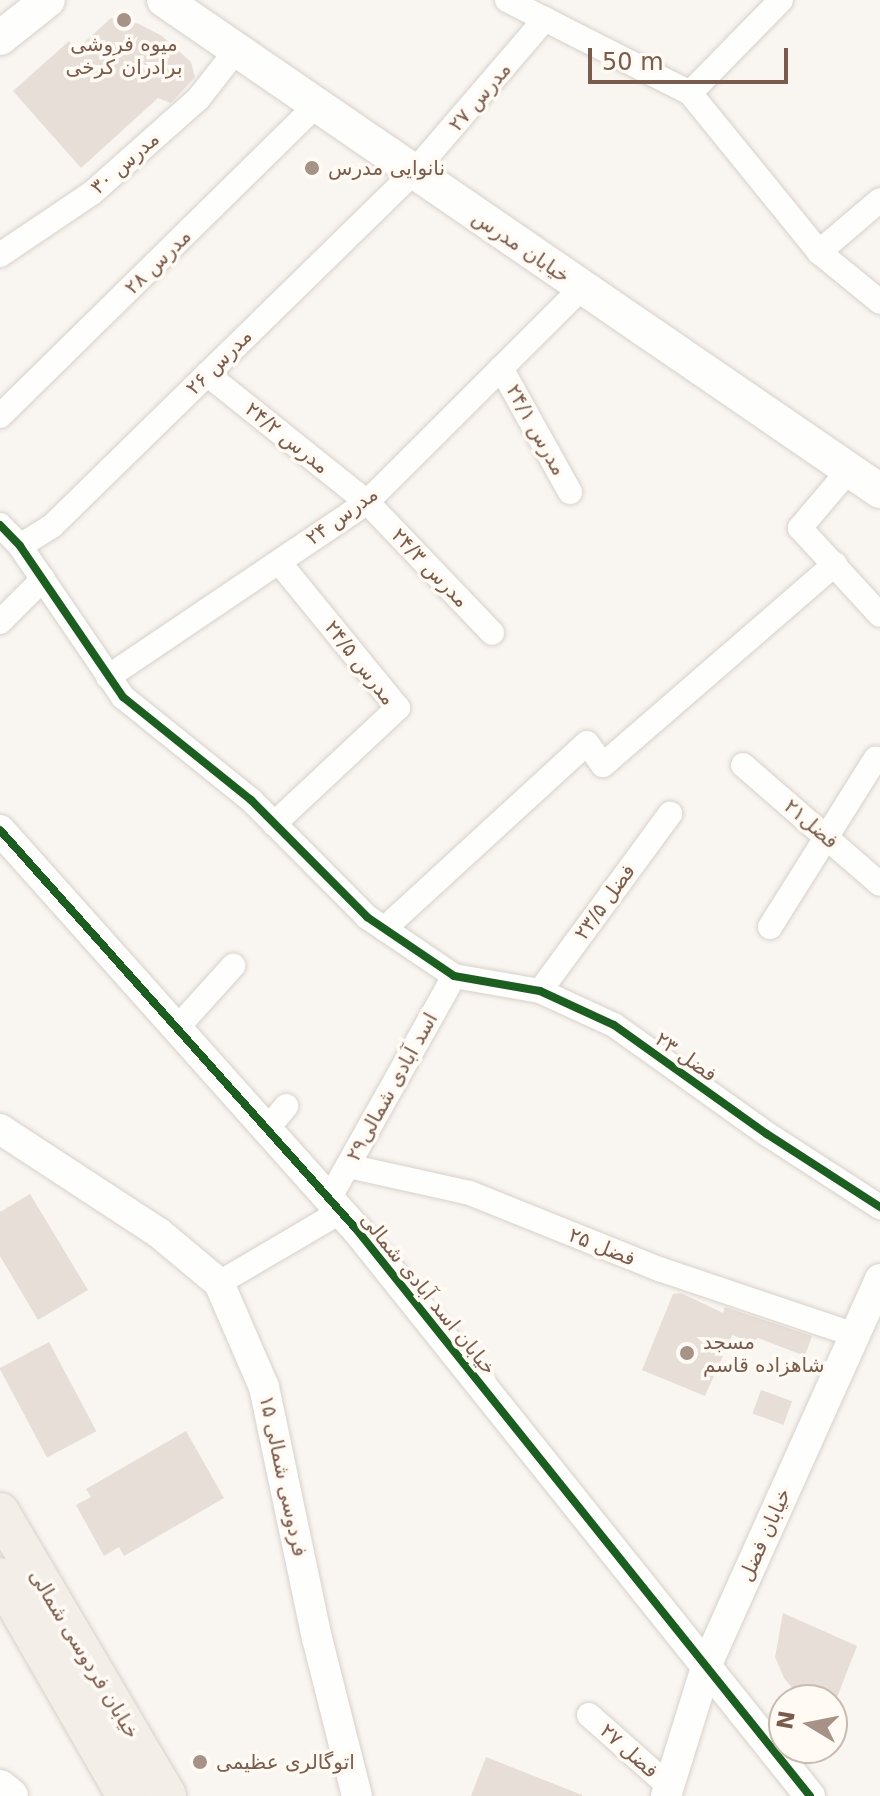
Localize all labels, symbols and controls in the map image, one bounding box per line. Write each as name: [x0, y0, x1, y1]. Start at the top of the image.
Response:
marker: میوه فروشی برادران کرخی: [115, 11, 133, 29]
place label: میوه فروشی برادران کرخی: [66, 32, 182, 79]
scale bar: [592, 32, 792, 82]
text: 50 m: [602, 48, 664, 76]
street label: مدرس ۲۷: [444, 58, 516, 136]
street label: مدرس ۳۰: [86, 127, 164, 199]
place label: نانوایی مدرس: [328, 156, 445, 180]
marker: نانوایی مدرس: [303, 159, 321, 177]
street label: خیابان مدرس: [468, 206, 574, 288]
street label: مدرس ۲۸: [120, 224, 196, 300]
street label: مدرس ۲۶: [181, 324, 257, 400]
street label: مدرس ۲۴/۱: [501, 380, 571, 480]
street label: مدرس ۲۴/۲: [240, 397, 334, 479]
street label: مدرس ۲۴: [301, 482, 383, 550]
street label: مدرس ۲۴/۳: [386, 523, 474, 613]
street label: مدرس ۲۴/۵: [320, 616, 400, 710]
street label: فضل۲۱: [779, 794, 843, 854]
street label: فضل ۲۳/۵: [570, 860, 640, 944]
street label: اسد آبادی شمالی۲۹: [341, 1009, 443, 1165]
street label: فضل ۲۳: [650, 1027, 722, 1087]
street label: خیابان اسد آبادی شمالی: [355, 1208, 501, 1380]
street label: فضل ۲۵: [565, 1223, 639, 1271]
place label: مسجد شاهزاده قاسم: [703, 1330, 824, 1377]
marker: مسجد شاهزاده قاسم: [678, 1344, 696, 1362]
street label: فردوسی شمالی ۱۵: [254, 1393, 312, 1559]
street label: خیابان فضل: [734, 1485, 796, 1585]
street label: خیابان فردوسی شمالی: [24, 1565, 144, 1743]
north arrow: [768, 1684, 848, 1764]
text: N: [772, 1709, 800, 1731]
street label: فضل ۲۷: [595, 1719, 663, 1783]
place label: اتوگالری عظیمی: [216, 1750, 355, 1774]
marker: اتوگالری عظیمی: [191, 1753, 209, 1771]

